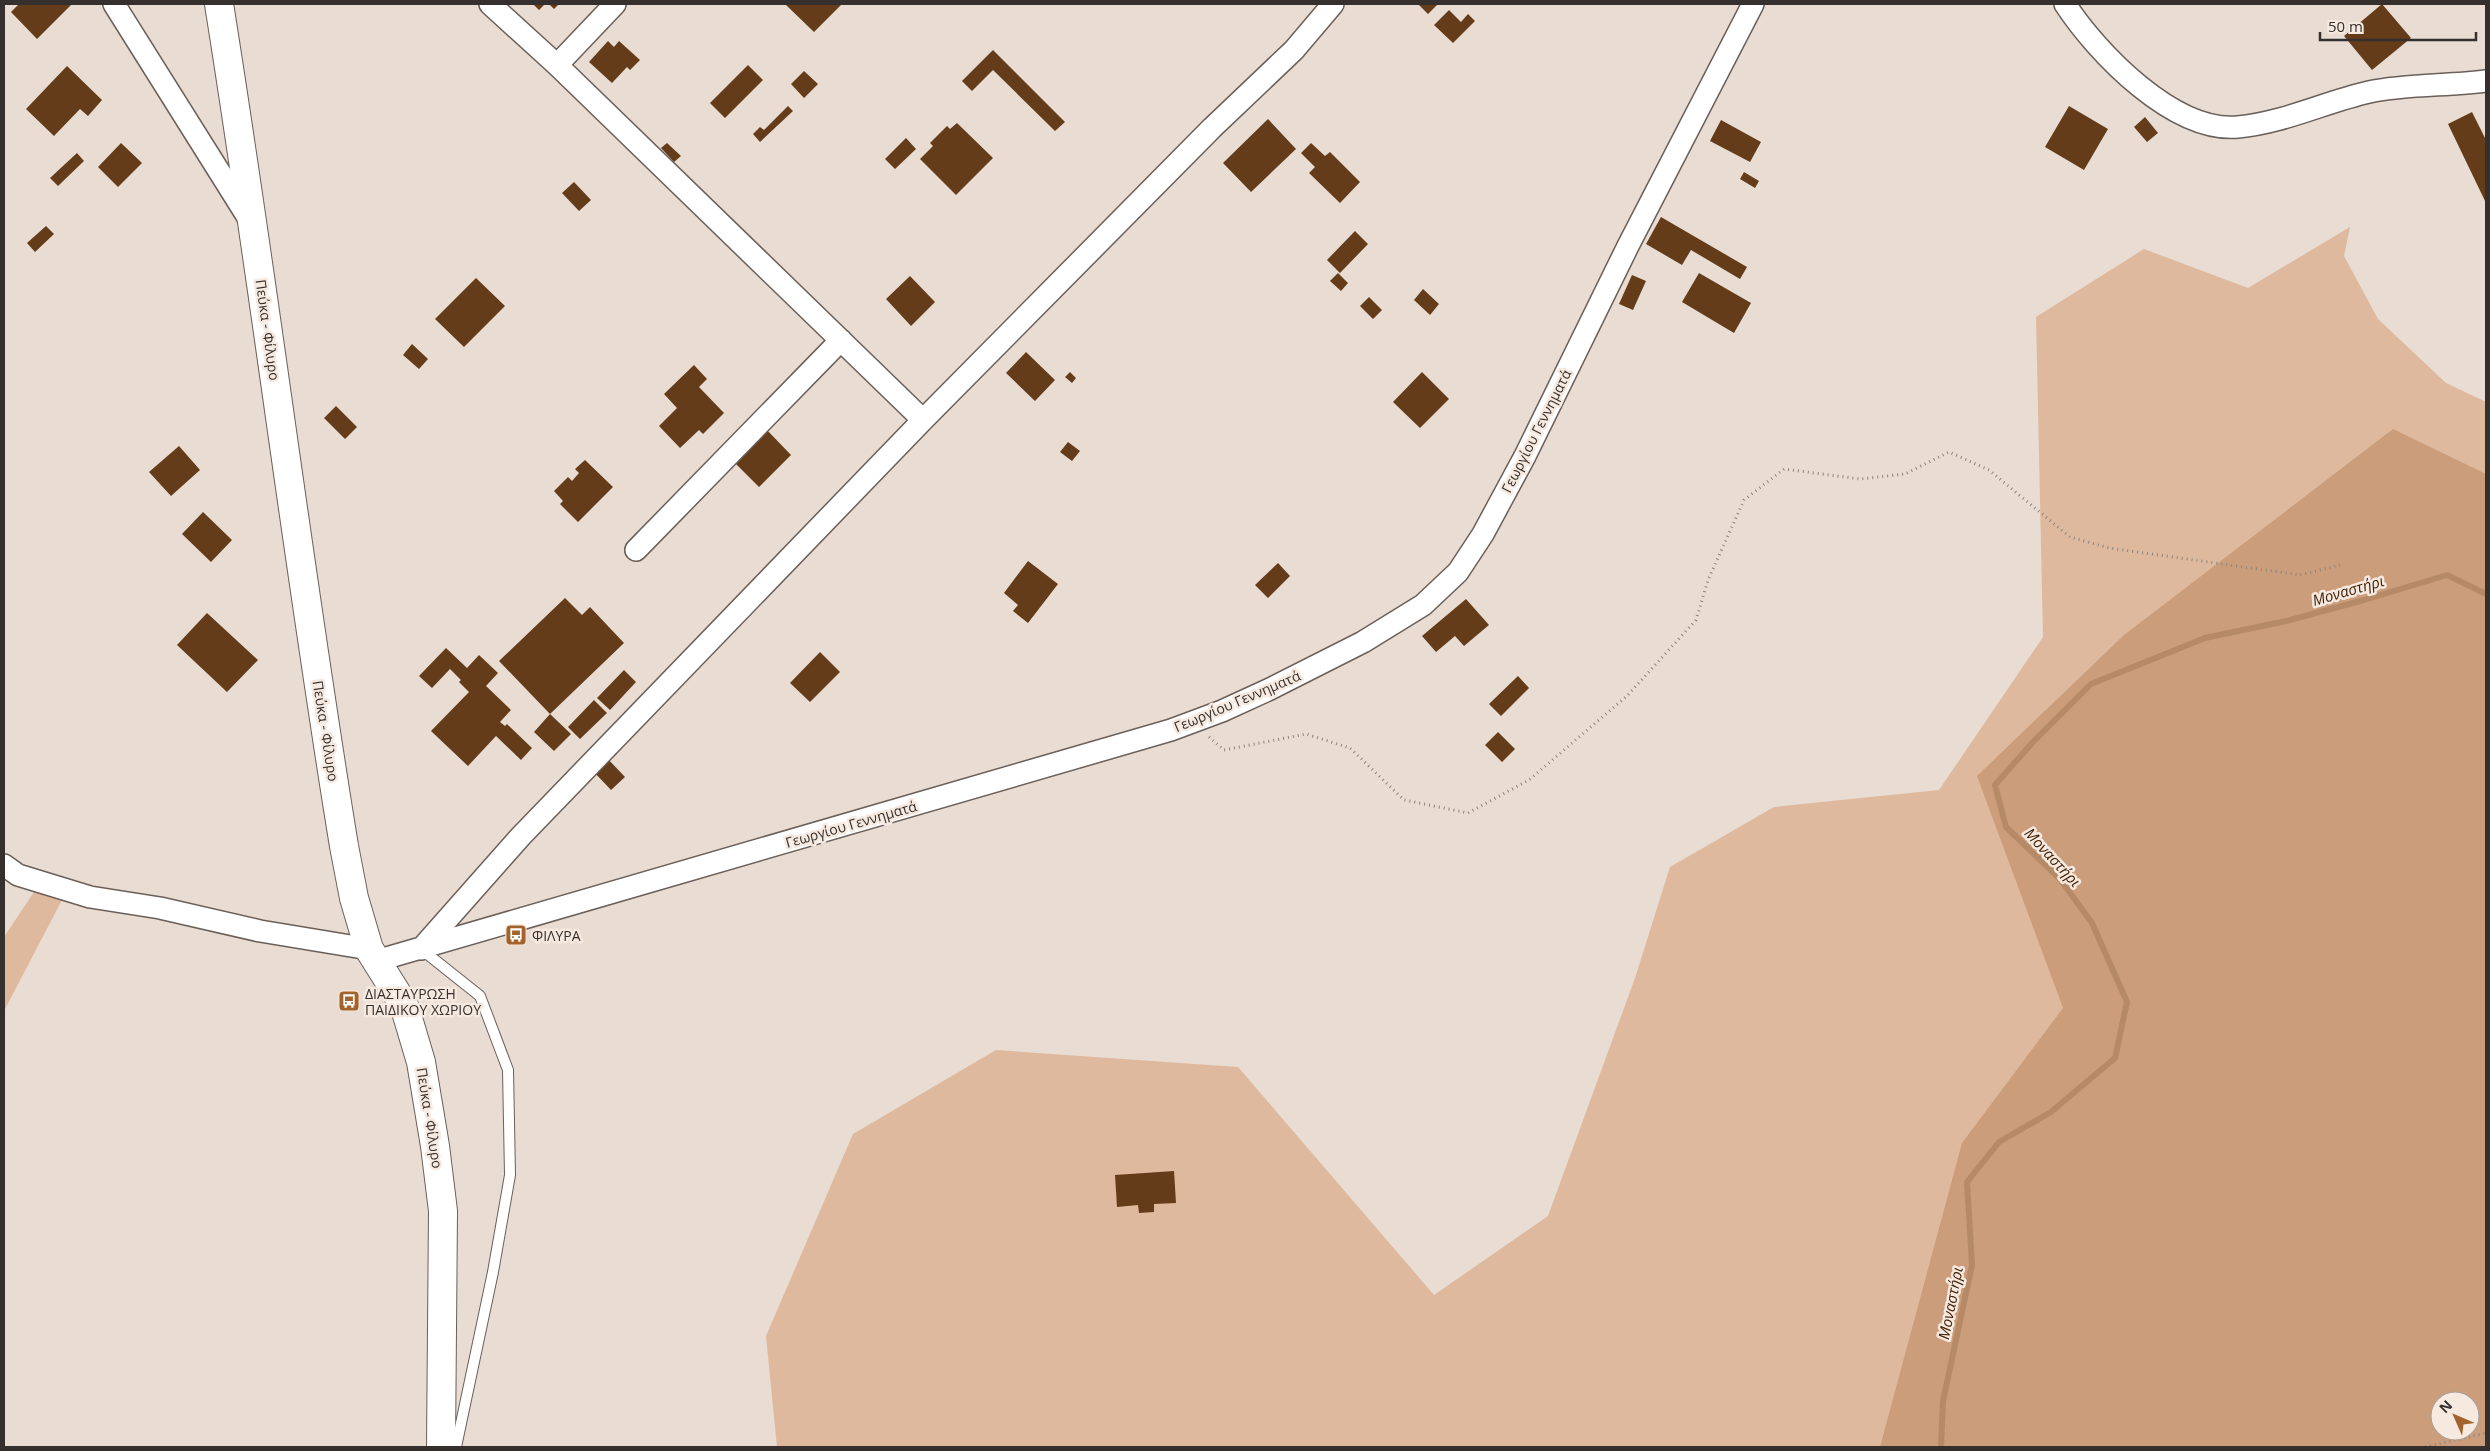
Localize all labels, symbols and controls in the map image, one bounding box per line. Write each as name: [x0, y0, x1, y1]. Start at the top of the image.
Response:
scale bar: [2320, 10, 2476, 42]
text: 50 m: [2328, 16, 2363, 36]
street label: Πεύκα - Φίλυρο: [252, 278, 284, 382]
street label: Γεωργίου Γεννηματά: [1497, 366, 1575, 496]
water label: Μοναστήρι: [2310, 570, 2386, 610]
street label: Γεωργίου Γεννηματά: [1171, 666, 1304, 736]
street label: Πεύκα - Φίλυρο: [309, 679, 343, 783]
street label: Γεωργίου Γεννηματά: [783, 796, 919, 852]
water label: Μοναστήρι: [2021, 823, 2085, 891]
bus stop icon: ΦΙΛΥΡΑ: [504, 923, 528, 947]
place label: ΦΙΛΥΡΑ: [532, 926, 581, 945]
place label: ΔΙΑΣΤΑΥΡΩΣΗ ΠΑΙΔΙΚΟΥ ΧΩΡΙΟΥ: [365, 984, 481, 1019]
bus stop icon: ΔΙΑΣΤΑΥΡΩΣΗ ΠΑΙΔΙΚΟΥ ΧΩΡΙΟΥ: [337, 989, 361, 1013]
street label: Πεύκα - Φίλυρο: [413, 1066, 447, 1170]
water label: Μοναστήρι: [1933, 1265, 1967, 1341]
north arrow: [2430, 1391, 2480, 1441]
text: N: [2435, 1396, 2456, 1417]

